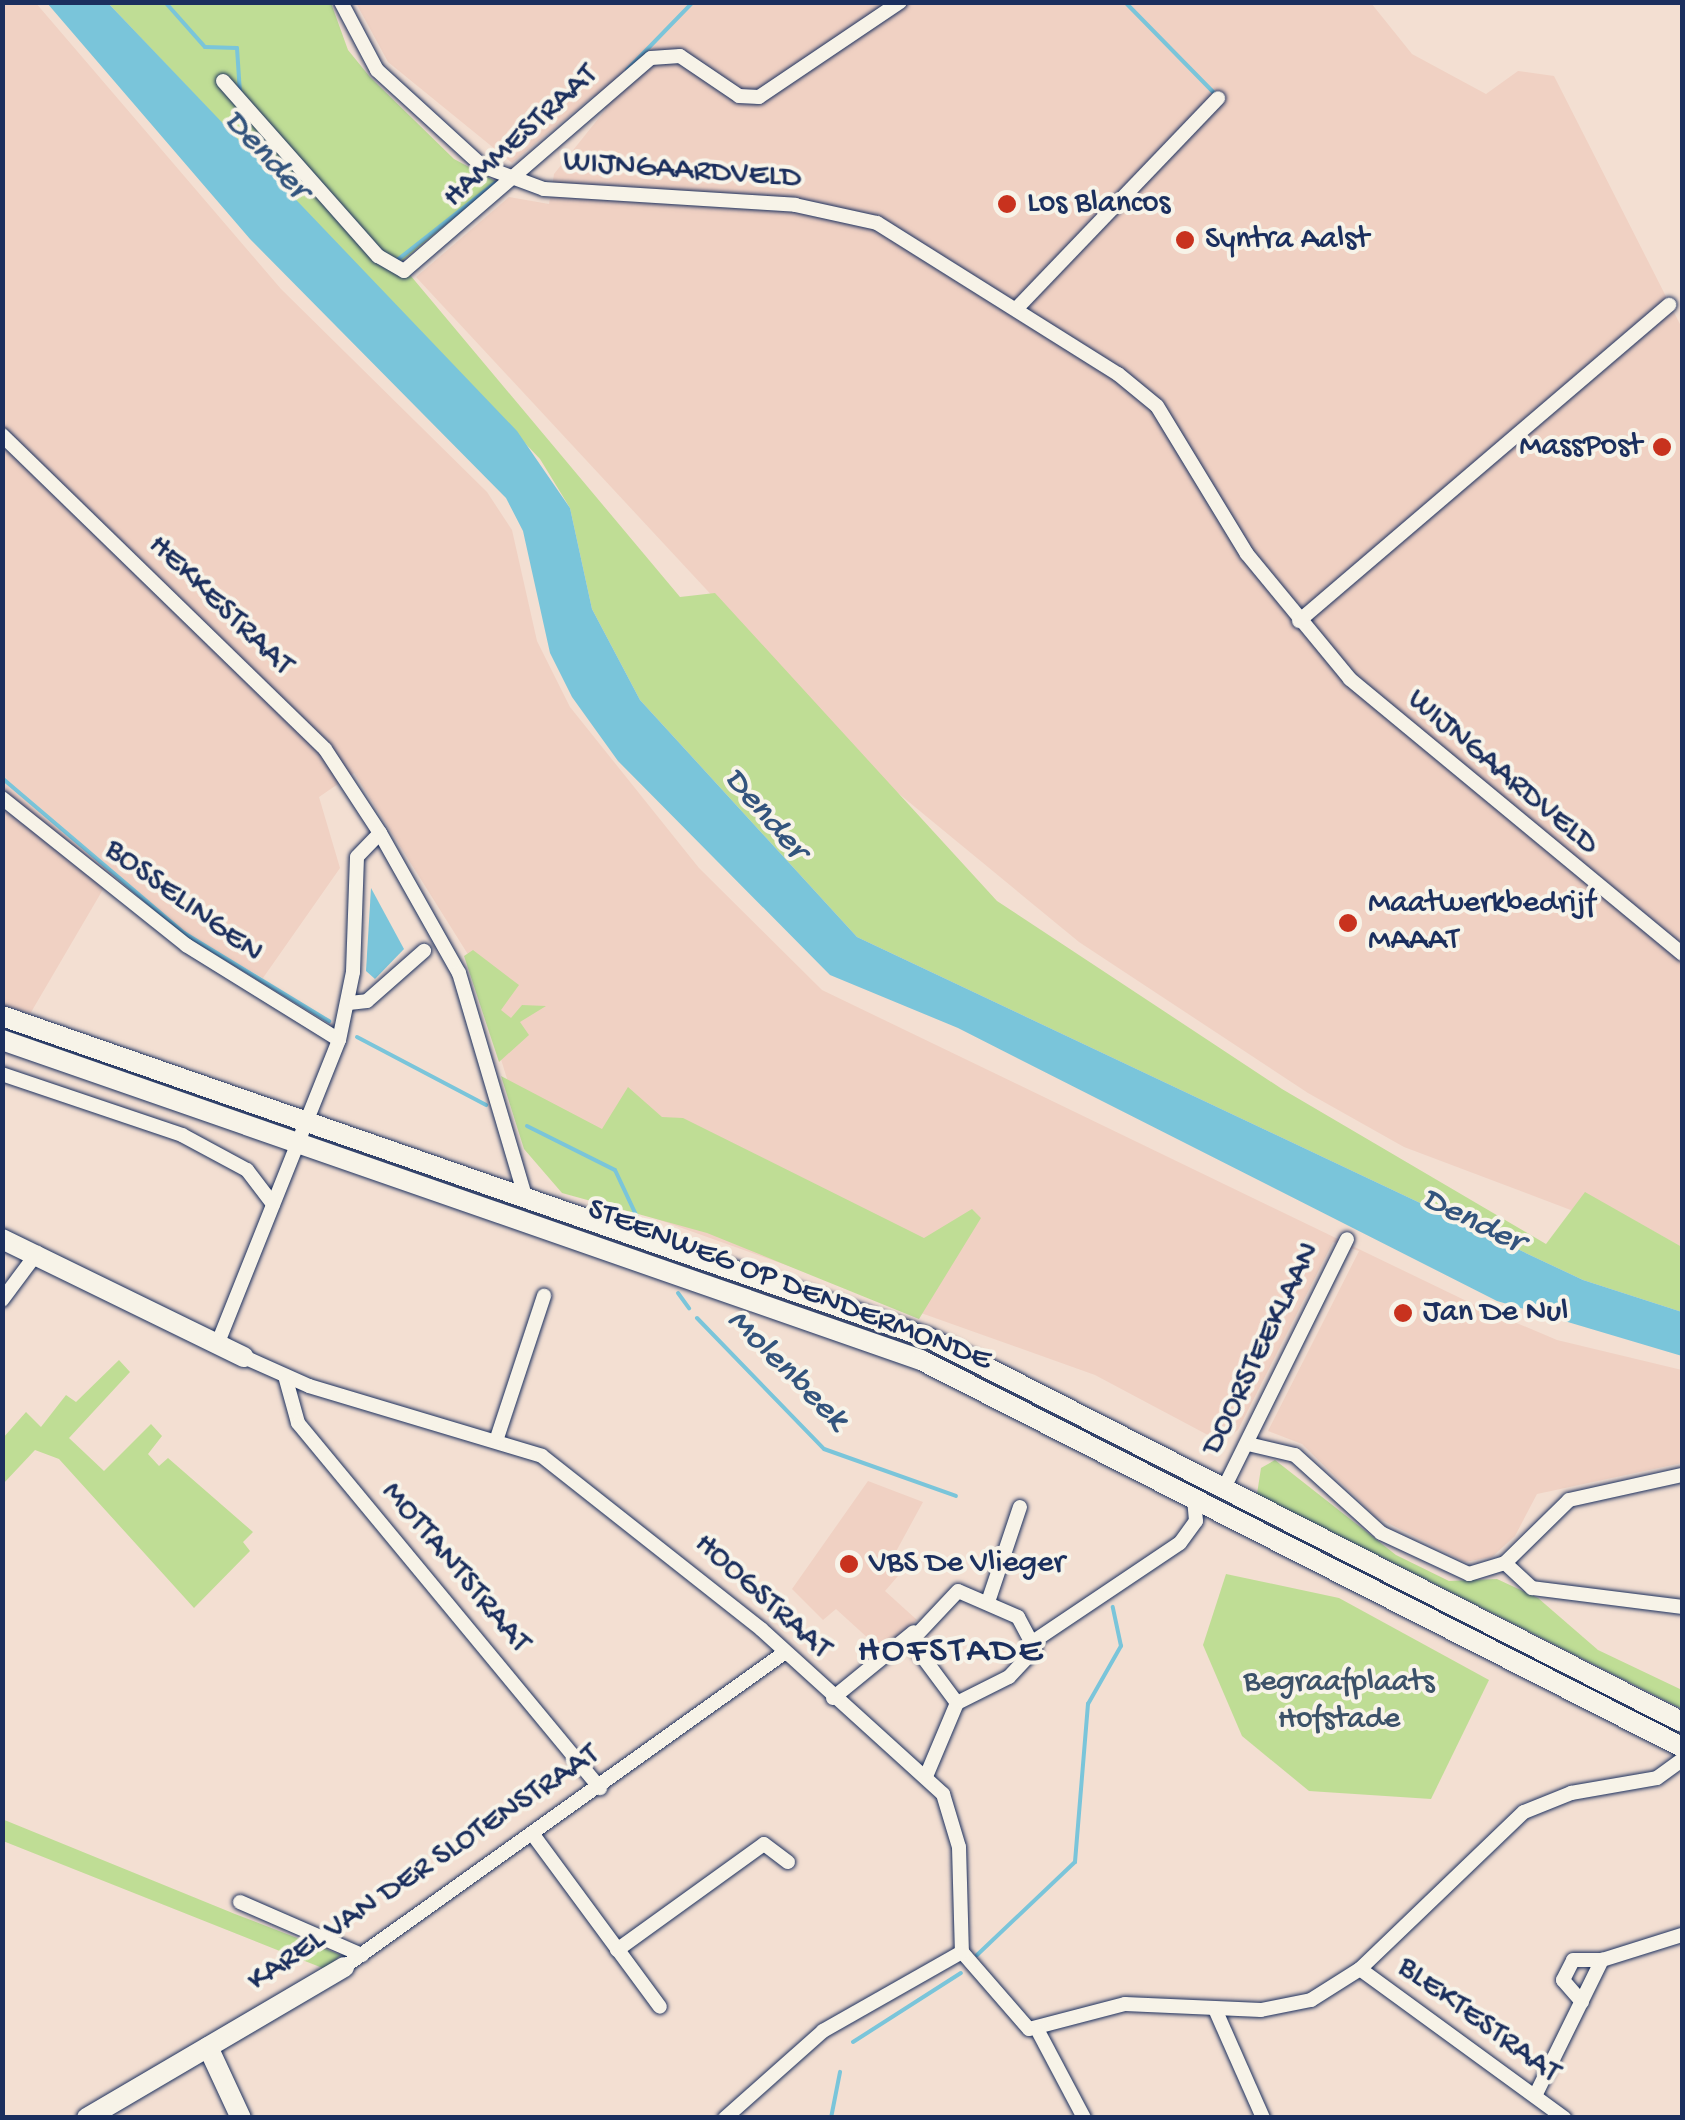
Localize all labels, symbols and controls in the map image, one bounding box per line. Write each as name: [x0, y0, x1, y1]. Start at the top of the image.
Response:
street label: HAMMESTRAAT: [436, 57, 606, 217]
water label: Dender: [213, 102, 317, 210]
street label: WIJNGAARDVELD: [562, 144, 802, 198]
place label: Los Blancos: [1027, 185, 1170, 223]
marker: Los Blancos: [996, 193, 1018, 215]
place label: Syntra Aalst: [1205, 221, 1369, 259]
marker: Syntra Aalst: [1174, 229, 1196, 251]
place label: MassPost: [1519, 428, 1642, 466]
marker: MassPost: [1651, 436, 1673, 458]
street label: HEKKESTRAAT: [139, 527, 301, 685]
street label: WIJNGAARDVELD: [1398, 682, 1606, 864]
water label: Dender: [713, 760, 815, 870]
street label: BOSSELINGEN: [96, 832, 270, 972]
place label: Maatwerkbedrijf MAAAT: [1368, 886, 1595, 961]
marker: Maatwerkbedrijf MAAAT: [1337, 912, 1359, 934]
water label: Dender: [1414, 1179, 1530, 1265]
street label: STEENWEG OP DENDERMONDE: [582, 1191, 996, 1381]
street label: DOORSTEEKLAAN: [1194, 1237, 1330, 1461]
place label: Jan De Nul: [1423, 1294, 1568, 1332]
water label: Molenbeek: [716, 1301, 856, 1441]
marker: Jan De Nul: [1392, 1302, 1414, 1324]
street label: MOTTANTSTRAAT: [372, 1474, 538, 1662]
street label: HOOGSTRAAT: [686, 1526, 838, 1668]
place label: VBS De Vlieger: [869, 1545, 1065, 1583]
marker: VBS De Vlieger: [838, 1553, 860, 1575]
district label: HOFSTADE: [857, 1630, 1045, 1676]
park label: Begraafplaats Hofstade: [1244, 1665, 1434, 1740]
street label: KAREL VAN DER SLOTENSTRAAT: [241, 1737, 607, 2001]
street label: BLEKTESTRAAT: [1389, 1949, 1567, 2093]

